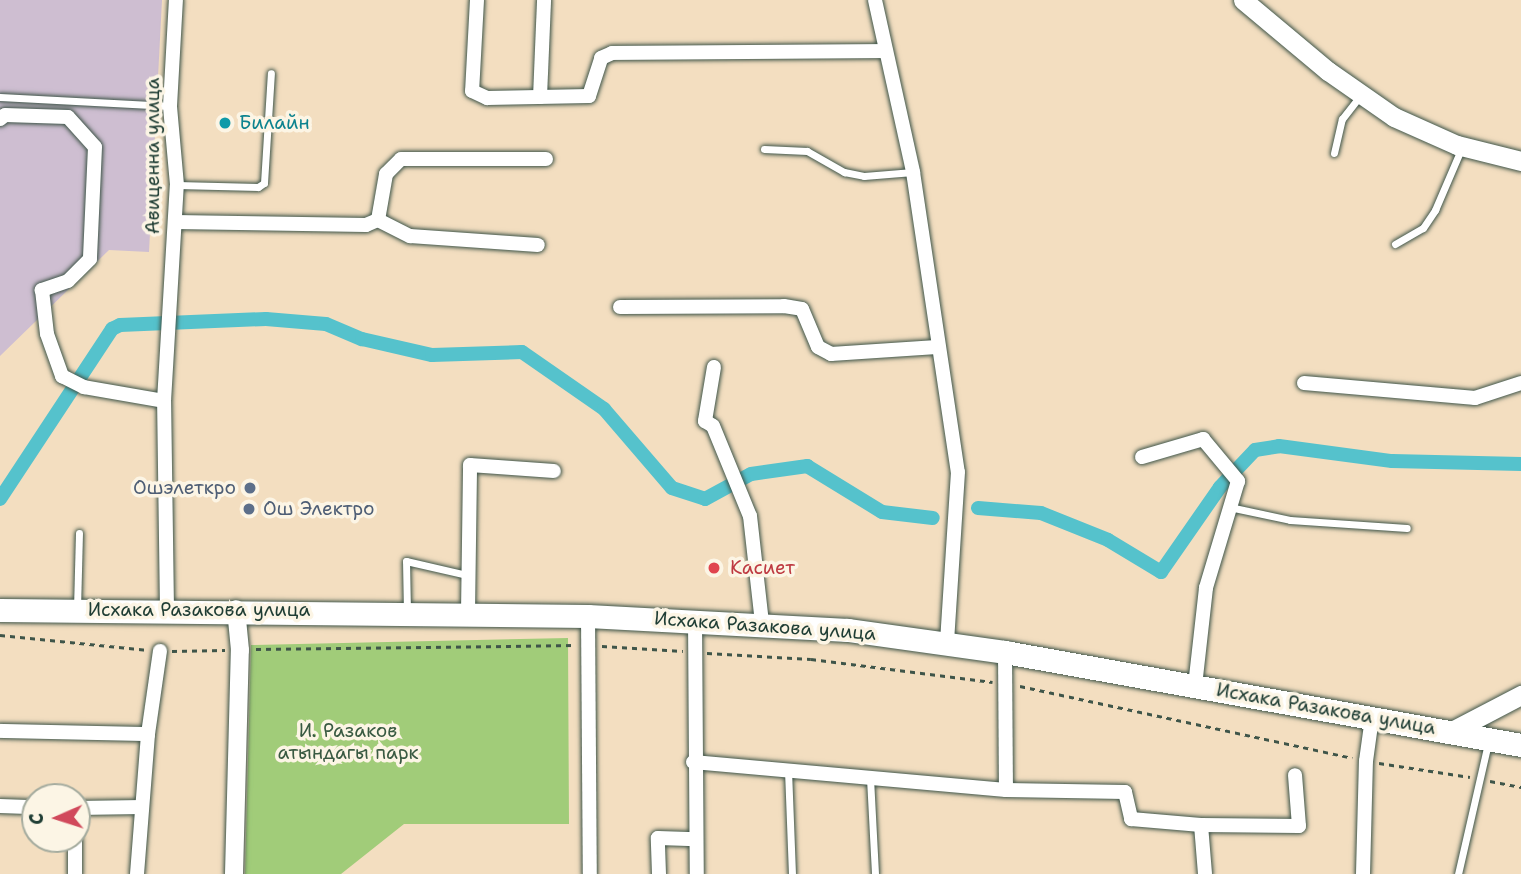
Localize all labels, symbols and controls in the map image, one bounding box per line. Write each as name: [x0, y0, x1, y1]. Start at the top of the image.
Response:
street label: Авиценна улица: [142, 78, 164, 234]
place label: Билайн: [239, 112, 310, 134]
marker: Билайн: [217, 115, 233, 131]
place label: Ошэлеткро: [133, 477, 236, 499]
marker: Ошэлеткро: [242, 480, 258, 496]
place label: Ош Электро: [263, 498, 375, 520]
marker: Ош Электро: [241, 501, 257, 517]
place label: Касиет: [730, 557, 795, 579]
marker: Касиет: [704, 558, 724, 578]
street label: Исхака Разакова улица: [88, 599, 310, 621]
street label: Исхака Разакова улица: [653, 607, 877, 645]
street label: Исхака Разакова улица: [1214, 678, 1438, 740]
park label: И. Разаков атындагы парк: [277, 720, 419, 764]
north arrow: [21, 783, 91, 853]
text: С: [24, 813, 49, 826]

